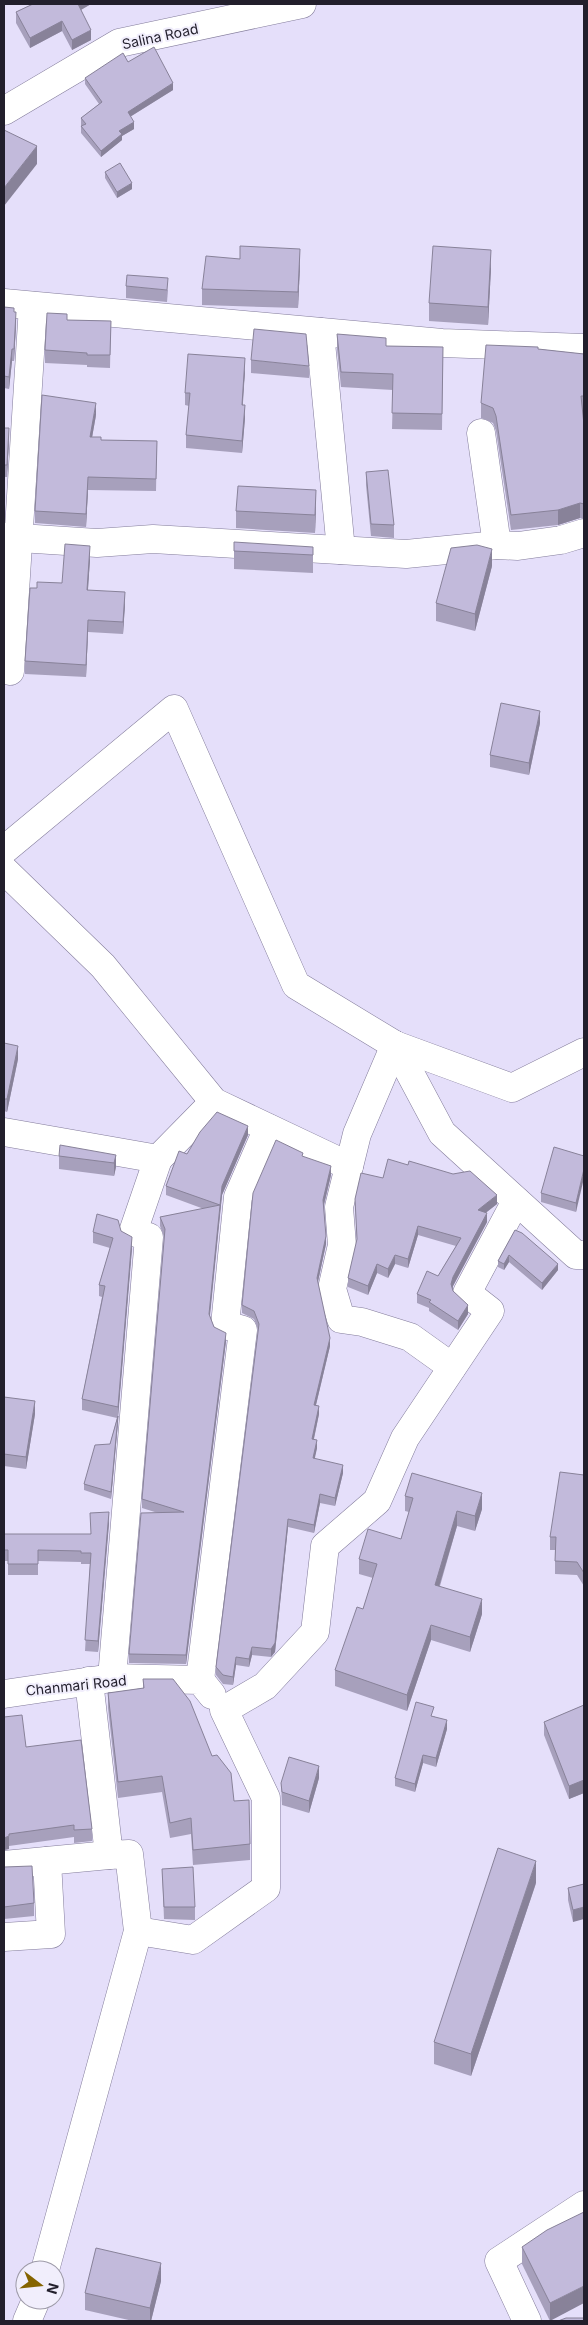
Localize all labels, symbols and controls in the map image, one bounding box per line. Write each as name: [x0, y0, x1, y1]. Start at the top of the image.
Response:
street label: Salina Road: [120, 20, 200, 52]
street label: Chanmari Road: [25, 1671, 127, 1699]
north arrow: [15, 2260, 65, 2310]
text: N: [43, 2281, 63, 2296]

